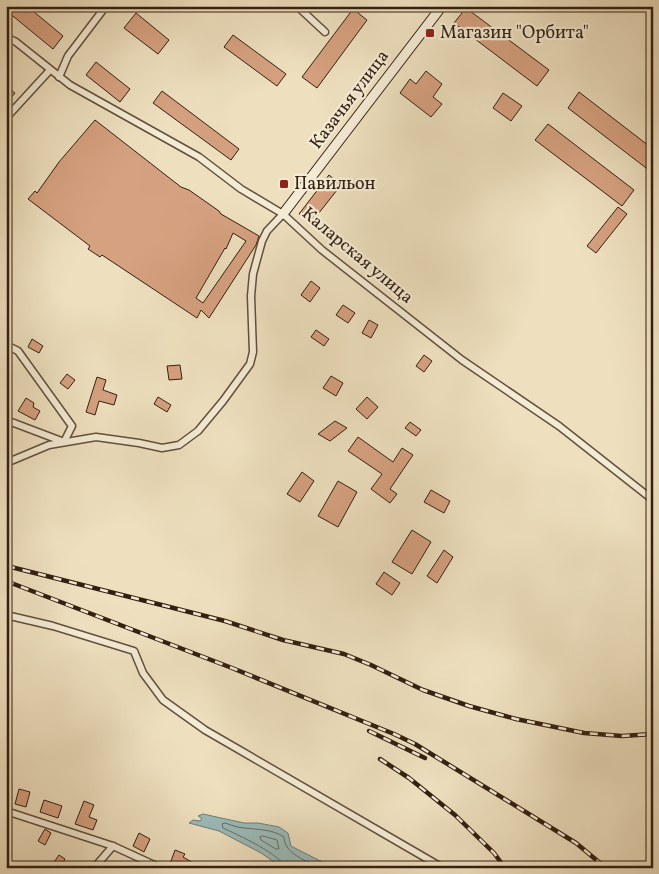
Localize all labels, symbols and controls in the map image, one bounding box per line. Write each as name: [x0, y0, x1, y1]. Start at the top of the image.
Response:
place label: Магазин "Орбита": [440, 21, 589, 46]
marker: Магазин "Орбита": [424, 27, 436, 39]
street label: Казачья улица: [304, 45, 396, 155]
place label: Павильон: [294, 172, 376, 197]
marker: Павильон: [278, 178, 290, 190]
street label: Каларская улица: [296, 202, 418, 310]

